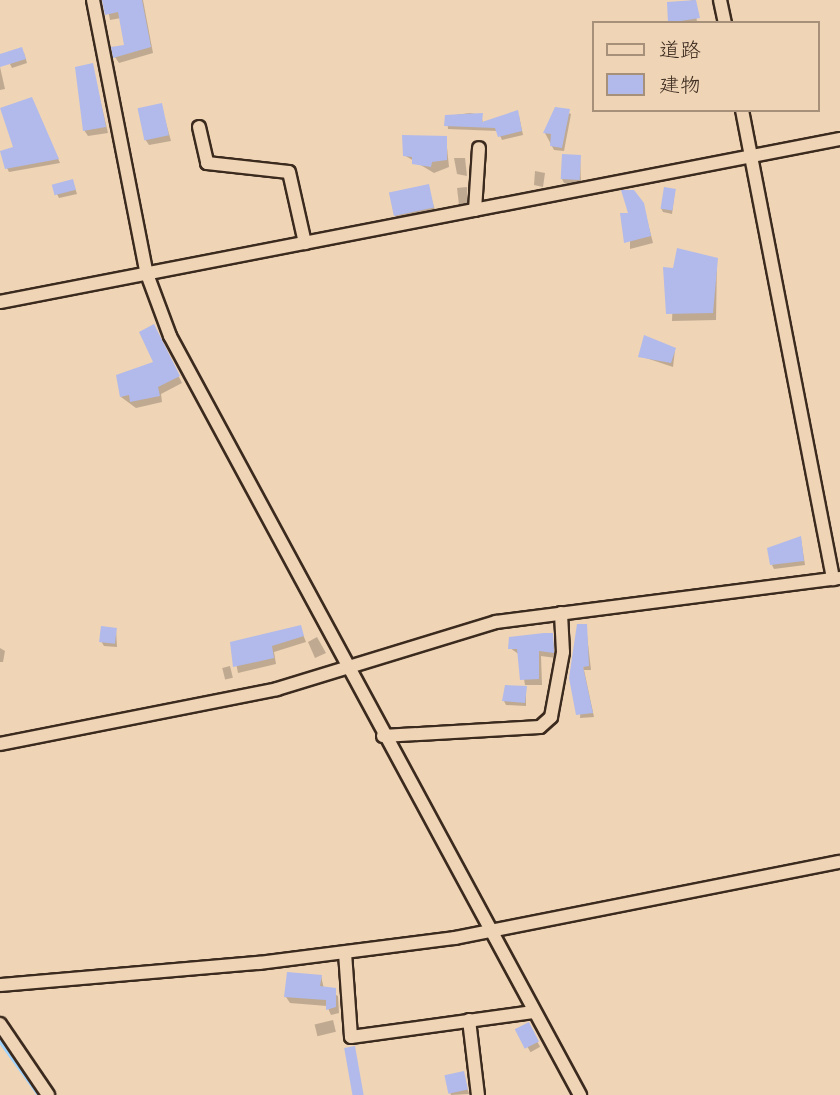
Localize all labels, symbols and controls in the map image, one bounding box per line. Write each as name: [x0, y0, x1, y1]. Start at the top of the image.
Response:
legend: [592, 21, 819, 112]
text: 道路: [659, 41, 701, 66]
text: 建物: [659, 76, 701, 101]

